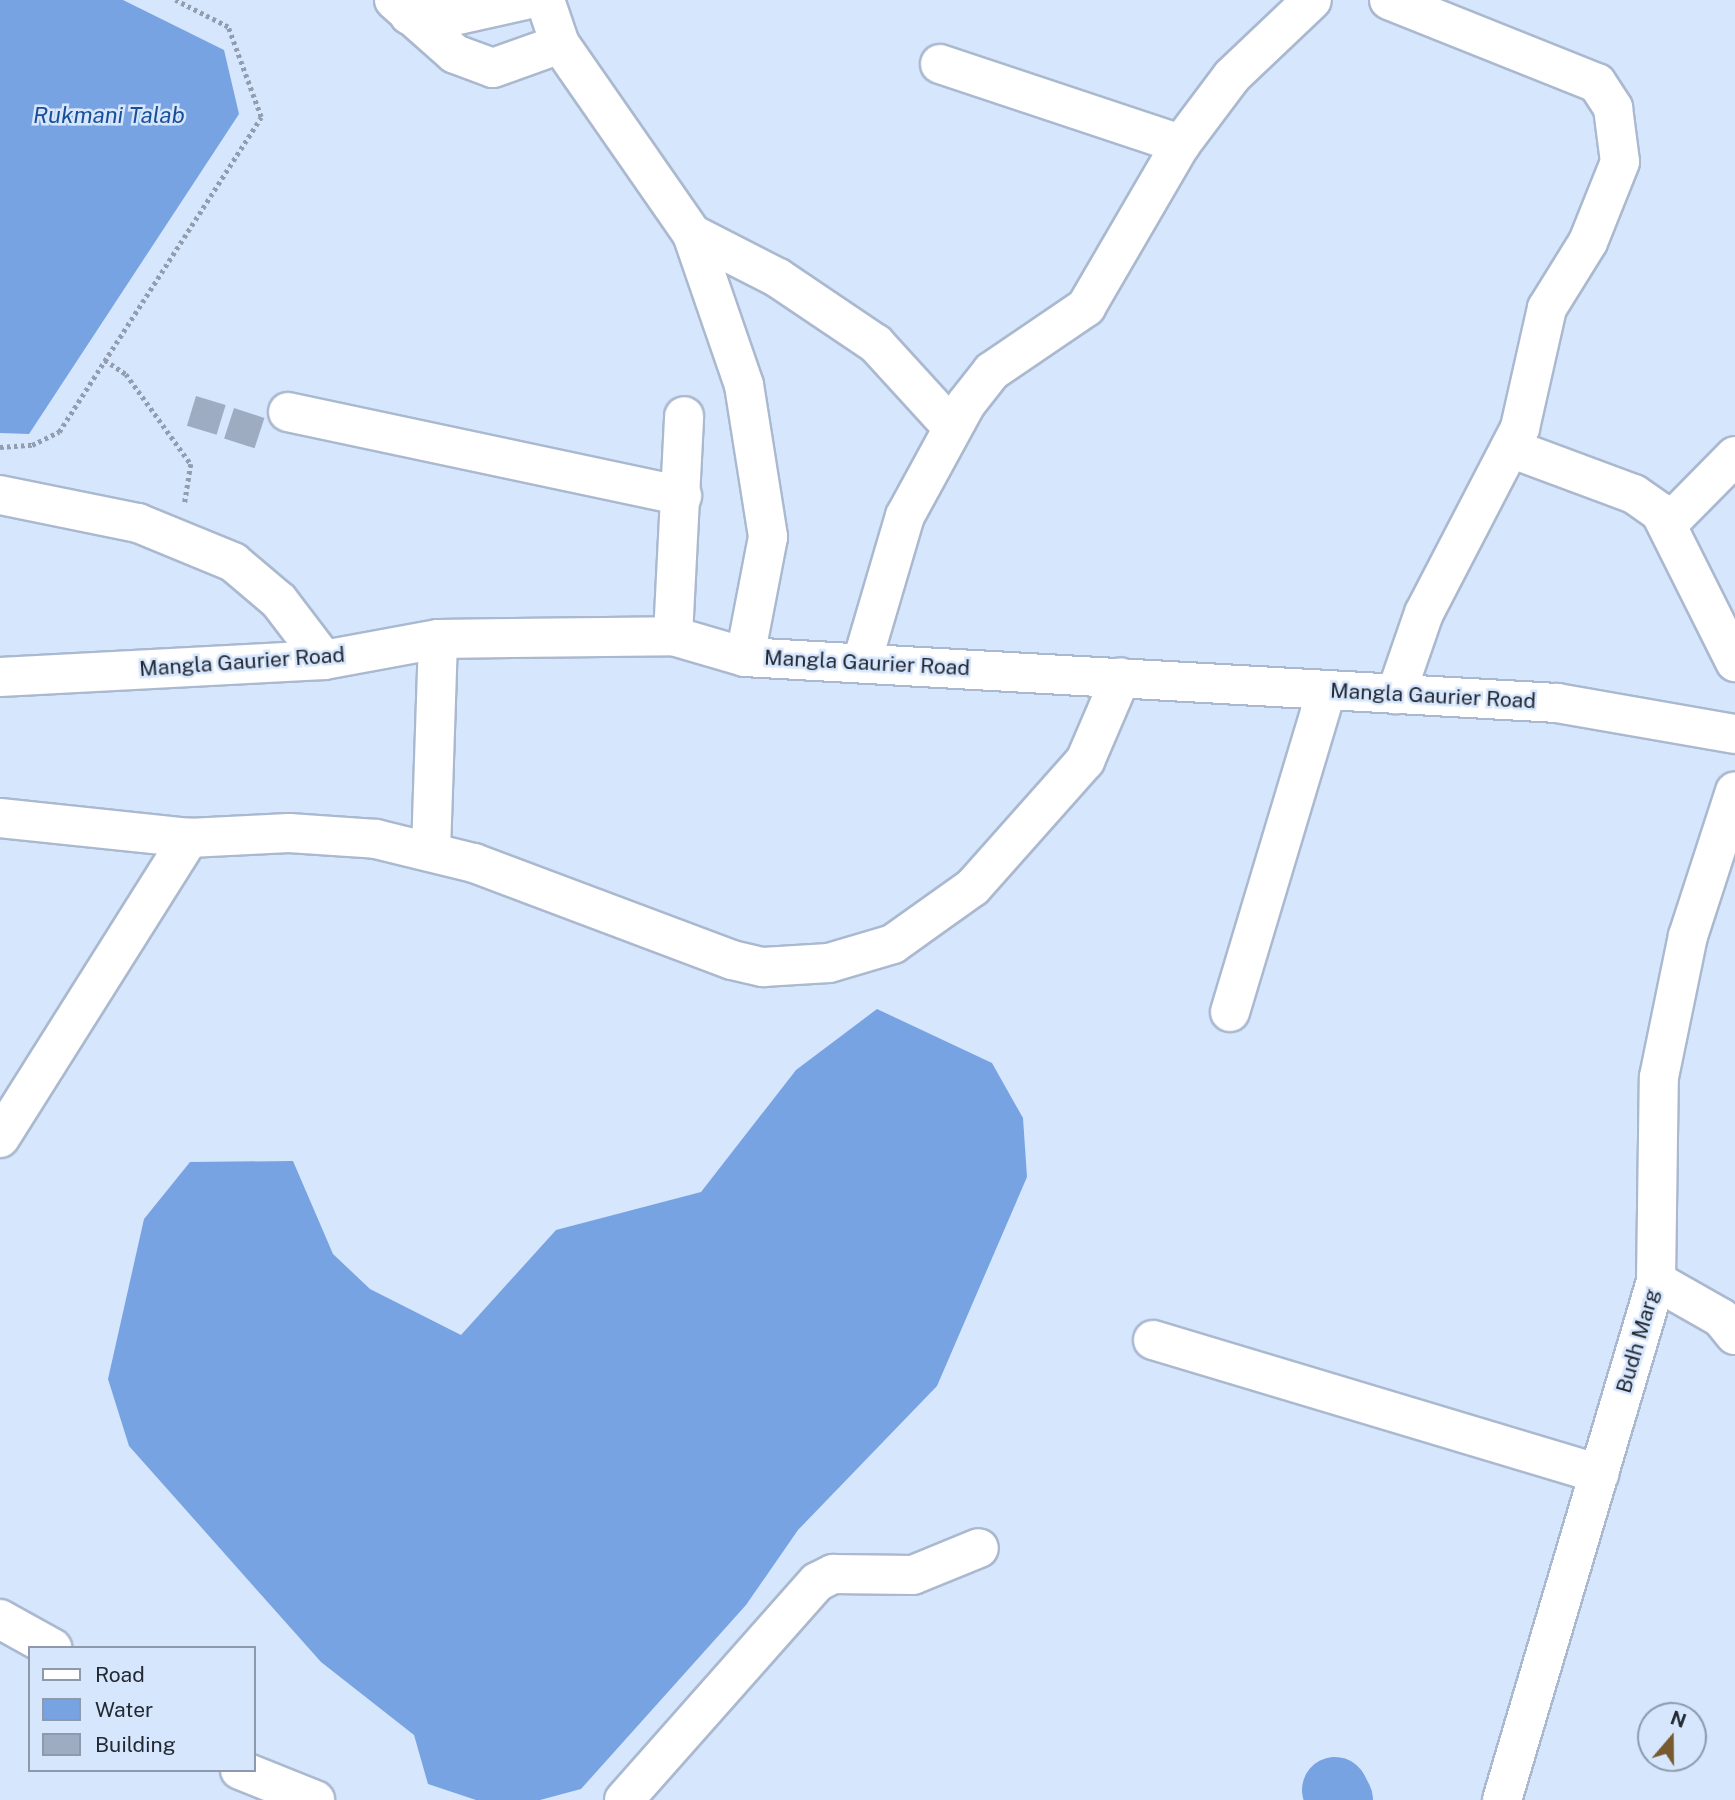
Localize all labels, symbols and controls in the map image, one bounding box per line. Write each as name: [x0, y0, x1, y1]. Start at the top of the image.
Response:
water label: Rukmani Talab: [33, 101, 185, 129]
street label: Mangla Gaurier Road: [138, 642, 346, 682]
street label: Mangla Gaurier Road: [763, 645, 971, 681]
street label: Mangla Gaurier Road: [1329, 678, 1537, 714]
street label: Budh Marg: [1611, 1286, 1665, 1396]
legend: [28, 1646, 256, 1772]
text: Road: [95, 1662, 145, 1687]
text: Water: [95, 1697, 153, 1722]
north arrow: [1637, 1702, 1707, 1772]
text: N: [1668, 1706, 1689, 1732]
text: Building: [95, 1732, 176, 1757]

